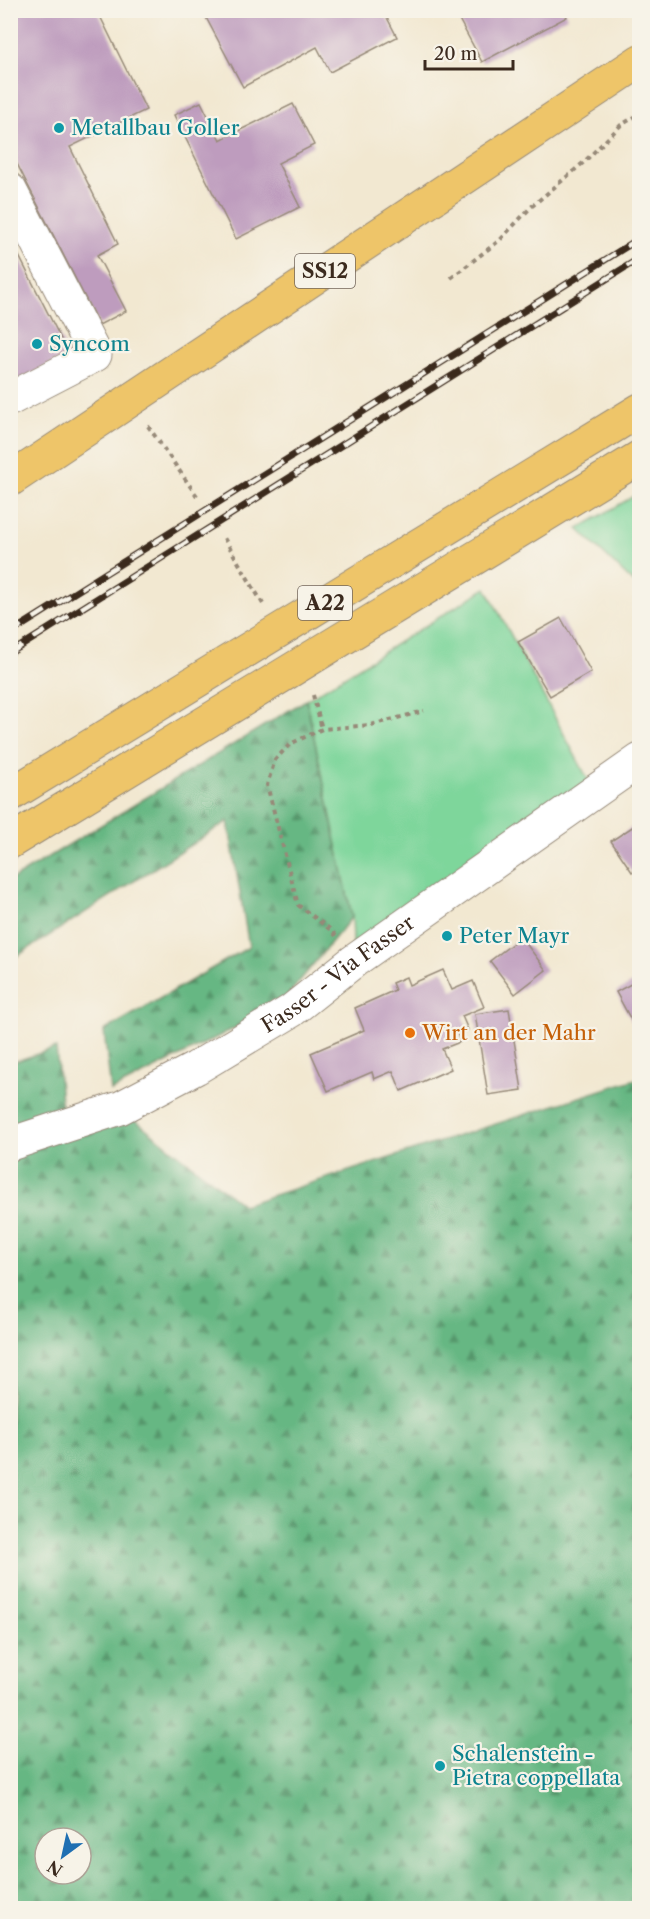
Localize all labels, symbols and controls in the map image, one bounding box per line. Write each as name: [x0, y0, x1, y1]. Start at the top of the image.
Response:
scale bar: [425, 33, 514, 71]
text: 20 m: [434, 43, 478, 65]
place label: Metallbau Goller: [71, 115, 240, 140]
marker: Metallbau Goller: [52, 121, 66, 135]
road number: SS12: [295, 254, 355, 288]
place label: Syncom: [49, 331, 130, 356]
marker: Syncom: [30, 337, 44, 351]
road number: A22: [298, 586, 352, 620]
street label: Fasser - Via Fasser: [257, 910, 419, 1038]
place label: Peter Mayr: [459, 923, 570, 948]
marker: Peter Mayr: [440, 929, 454, 943]
place label: Wirt an der Mahr: [421, 1020, 596, 1045]
marker: Wirt an der Mahr: [403, 1026, 417, 1040]
place label: Schalenstein - Pietra coppellata: [452, 1741, 621, 1790]
marker: Schalenstein - Pietra coppellata: [433, 1759, 447, 1773]
north arrow: [33, 1826, 93, 1886]
text: N: [43, 1856, 66, 1881]

